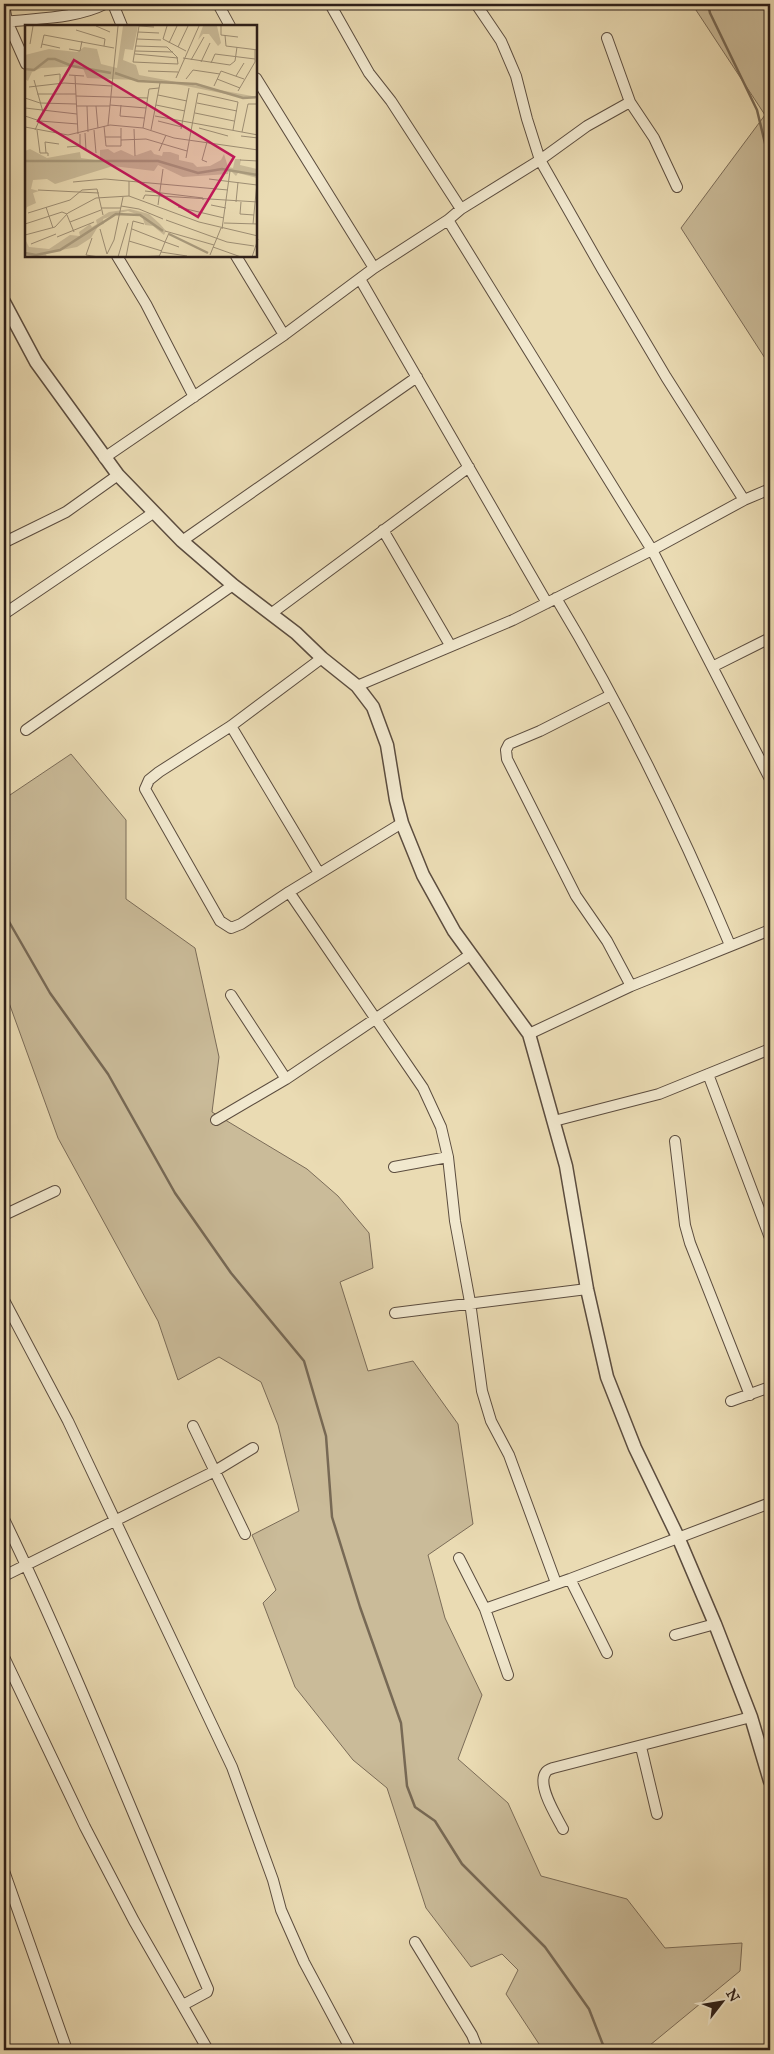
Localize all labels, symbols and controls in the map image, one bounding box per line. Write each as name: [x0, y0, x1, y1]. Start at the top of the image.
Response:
inset map: [25, 25, 258, 258]
north arrow: [696, 1976, 746, 2026]
text: N: [722, 1986, 743, 2005]

